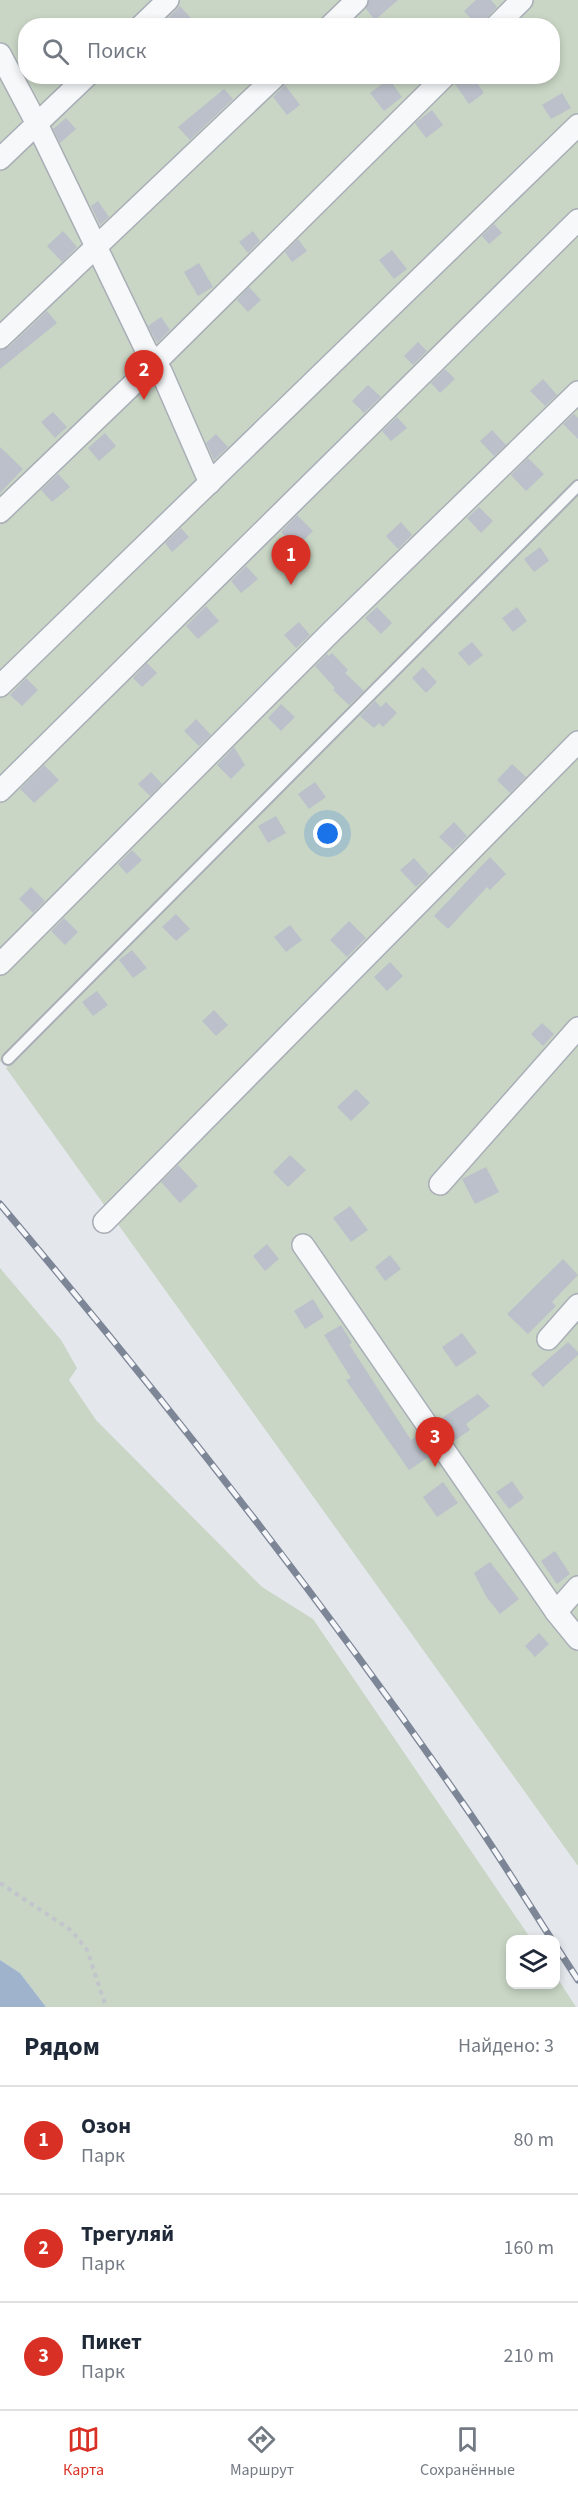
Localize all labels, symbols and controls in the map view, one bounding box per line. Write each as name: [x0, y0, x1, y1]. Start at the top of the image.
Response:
search box: [18, 18, 560, 84]
icon: search: [39, 35, 72, 68]
text: Поиск: [87, 35, 146, 67]
pin: 2: [124, 350, 164, 400]
pin: 1: [272, 536, 310, 585]
your location: [313, 819, 342, 848]
pin: 3: [416, 1418, 454, 1467]
map controls: [506, 1935, 560, 1989]
button: layers: [506, 1935, 560, 1989]
text: Рядом: [24, 2028, 100, 2065]
text: Найдено: 3: [458, 2032, 554, 2060]
text: Озон: [81, 2110, 131, 2142]
text: 1: [38, 2126, 49, 2154]
text: 80 m: [514, 2126, 554, 2154]
text: Парк: [81, 2142, 125, 2170]
text: Трегуляй: [81, 2218, 174, 2250]
text: 2: [38, 2234, 49, 2262]
text: 160 m: [504, 2234, 554, 2262]
text: Парк: [81, 2250, 125, 2278]
text: Пикет: [81, 2326, 142, 2358]
text: 3: [38, 2342, 49, 2370]
text: 210 m: [504, 2342, 554, 2370]
text: Парк: [81, 2358, 125, 2386]
tab: Карта: [63, 2423, 104, 2481]
tab: Маршрут: [230, 2423, 294, 2481]
tab: Сохранённые: [420, 2423, 515, 2481]

